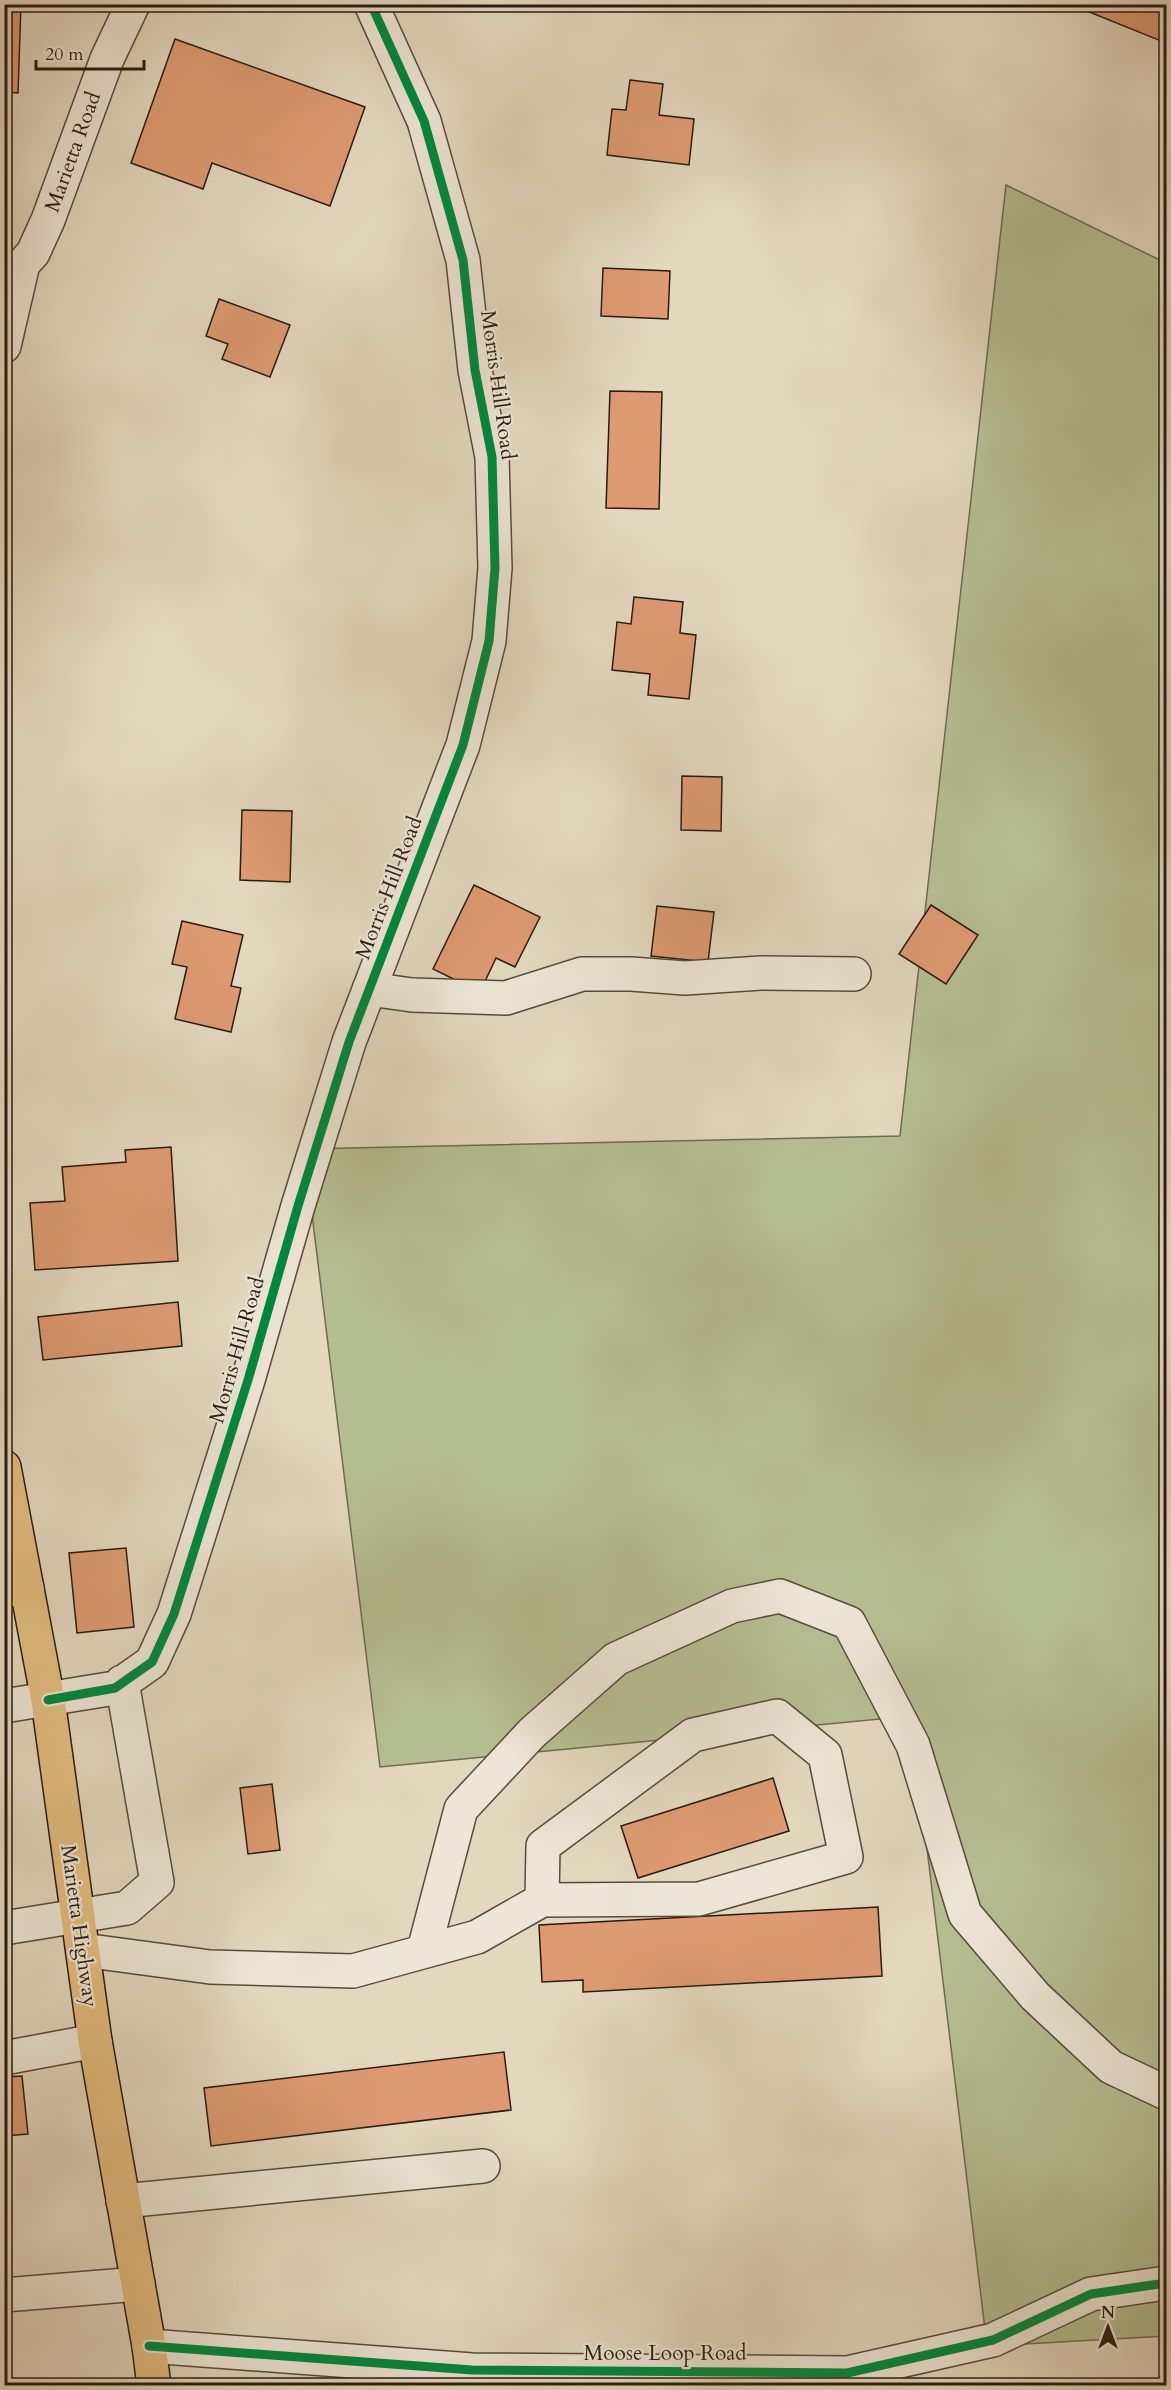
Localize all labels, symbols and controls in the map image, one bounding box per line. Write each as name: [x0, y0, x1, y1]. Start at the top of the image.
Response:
scale bar: [36, 33, 144, 71]
text: 20 m: [45, 42, 84, 67]
street label: Marietta Road: [38, 88, 108, 216]
street label: Morris Hill Road: [473, 308, 523, 462]
street label: Morris Hill Road: [348, 812, 430, 964]
street label: Morris Hill Road: [202, 1273, 272, 1427]
street label: Marietta Highway: [53, 1843, 105, 2009]
north arrow: [1078, 2297, 1138, 2357]
text: N: [1101, 2302, 1115, 2324]
street label: Moose Loop Road: [583, 2339, 747, 2368]

